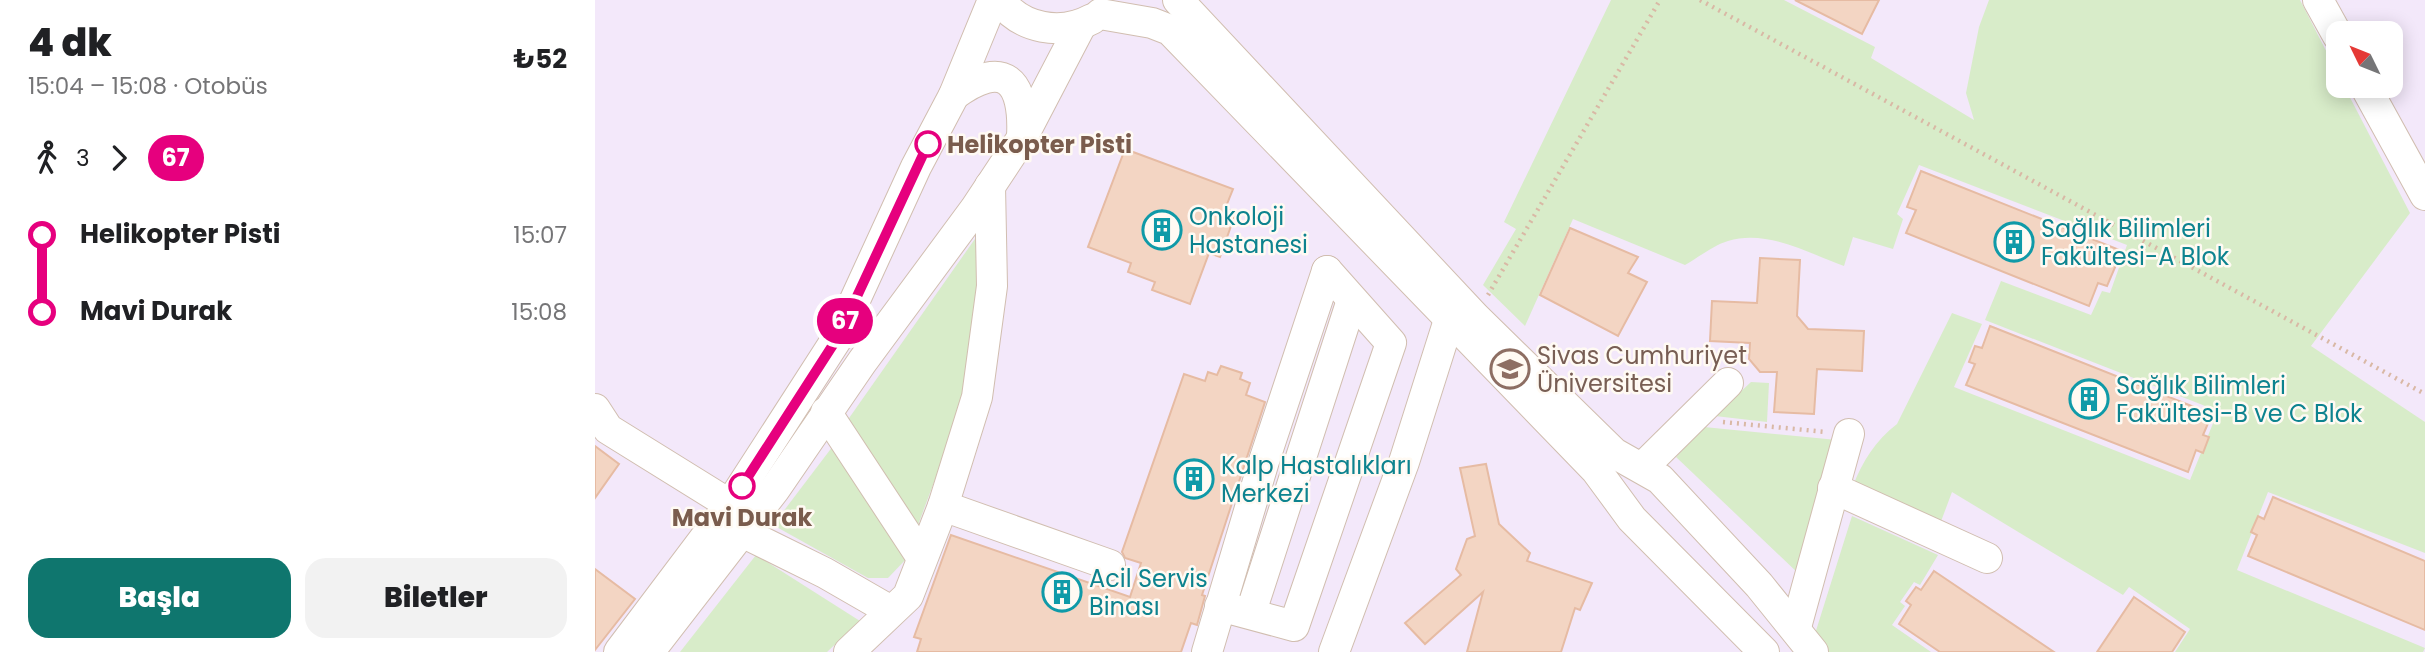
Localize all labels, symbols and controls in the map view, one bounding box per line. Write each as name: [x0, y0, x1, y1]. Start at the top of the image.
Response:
text: 4 dk: [28, 16, 112, 69]
north arrow: [2326, 21, 2403, 98]
map controls: [2326, 21, 2403, 98]
text: ₺52: [514, 41, 567, 77]
text: 15:04 – 15:08 · Otobüs: [28, 70, 268, 102]
place label: Helikopter Pisti: [947, 128, 1132, 161]
marker: Helikopter Pisti: [915, 131, 941, 157]
icon: walk: [28, 139, 66, 177]
icon: forward: [100, 139, 138, 177]
text: 67: [162, 141, 190, 174]
text: 3: [76, 142, 90, 174]
place label: Onkoloji Hastanesi: [1189, 200, 1308, 261]
building icon: Onkoloji Hastanesi: [1141, 209, 1183, 251]
place label: Sağlık Bilimleri Fakültesi-A Blok: [2041, 212, 2230, 273]
text: Helikopter Pisti: [80, 216, 281, 252]
text: 15:07: [513, 219, 567, 251]
building icon: Sağlık Bilimleri Fakültesi-A Blok: [1993, 221, 2035, 263]
text: Mavi Durak: [80, 293, 232, 329]
text: 15:08: [511, 296, 567, 328]
line badge: 67: [813, 298, 877, 344]
text: 67: [831, 304, 859, 337]
place label: Sivas Cumhuriyet Üniversitesi: [1537, 339, 1747, 400]
school or university icon: Sivas Cumhuriyet Üniversitesi: [1489, 348, 1531, 390]
place label: Sağlık Bilimleri Fakültesi-B ve C Blok: [2116, 369, 2363, 430]
building icon: Sağlık Bilimleri Fakültesi-B ve C Blok: [2068, 378, 2110, 420]
place label: Kalp Hastalıkları Merkezi: [1221, 449, 1412, 510]
building icon: Kalp Hastalıkları Merkezi: [1173, 458, 1215, 500]
marker: Mavi Durak: [729, 473, 755, 499]
place label: Mavi Durak: [672, 501, 812, 534]
button: Başla: [28, 558, 291, 638]
button: Biletler: [305, 558, 567, 638]
place label: Acil Servis Binası: [1089, 562, 1208, 623]
building icon: Acil Servis Binası: [1041, 571, 1083, 613]

